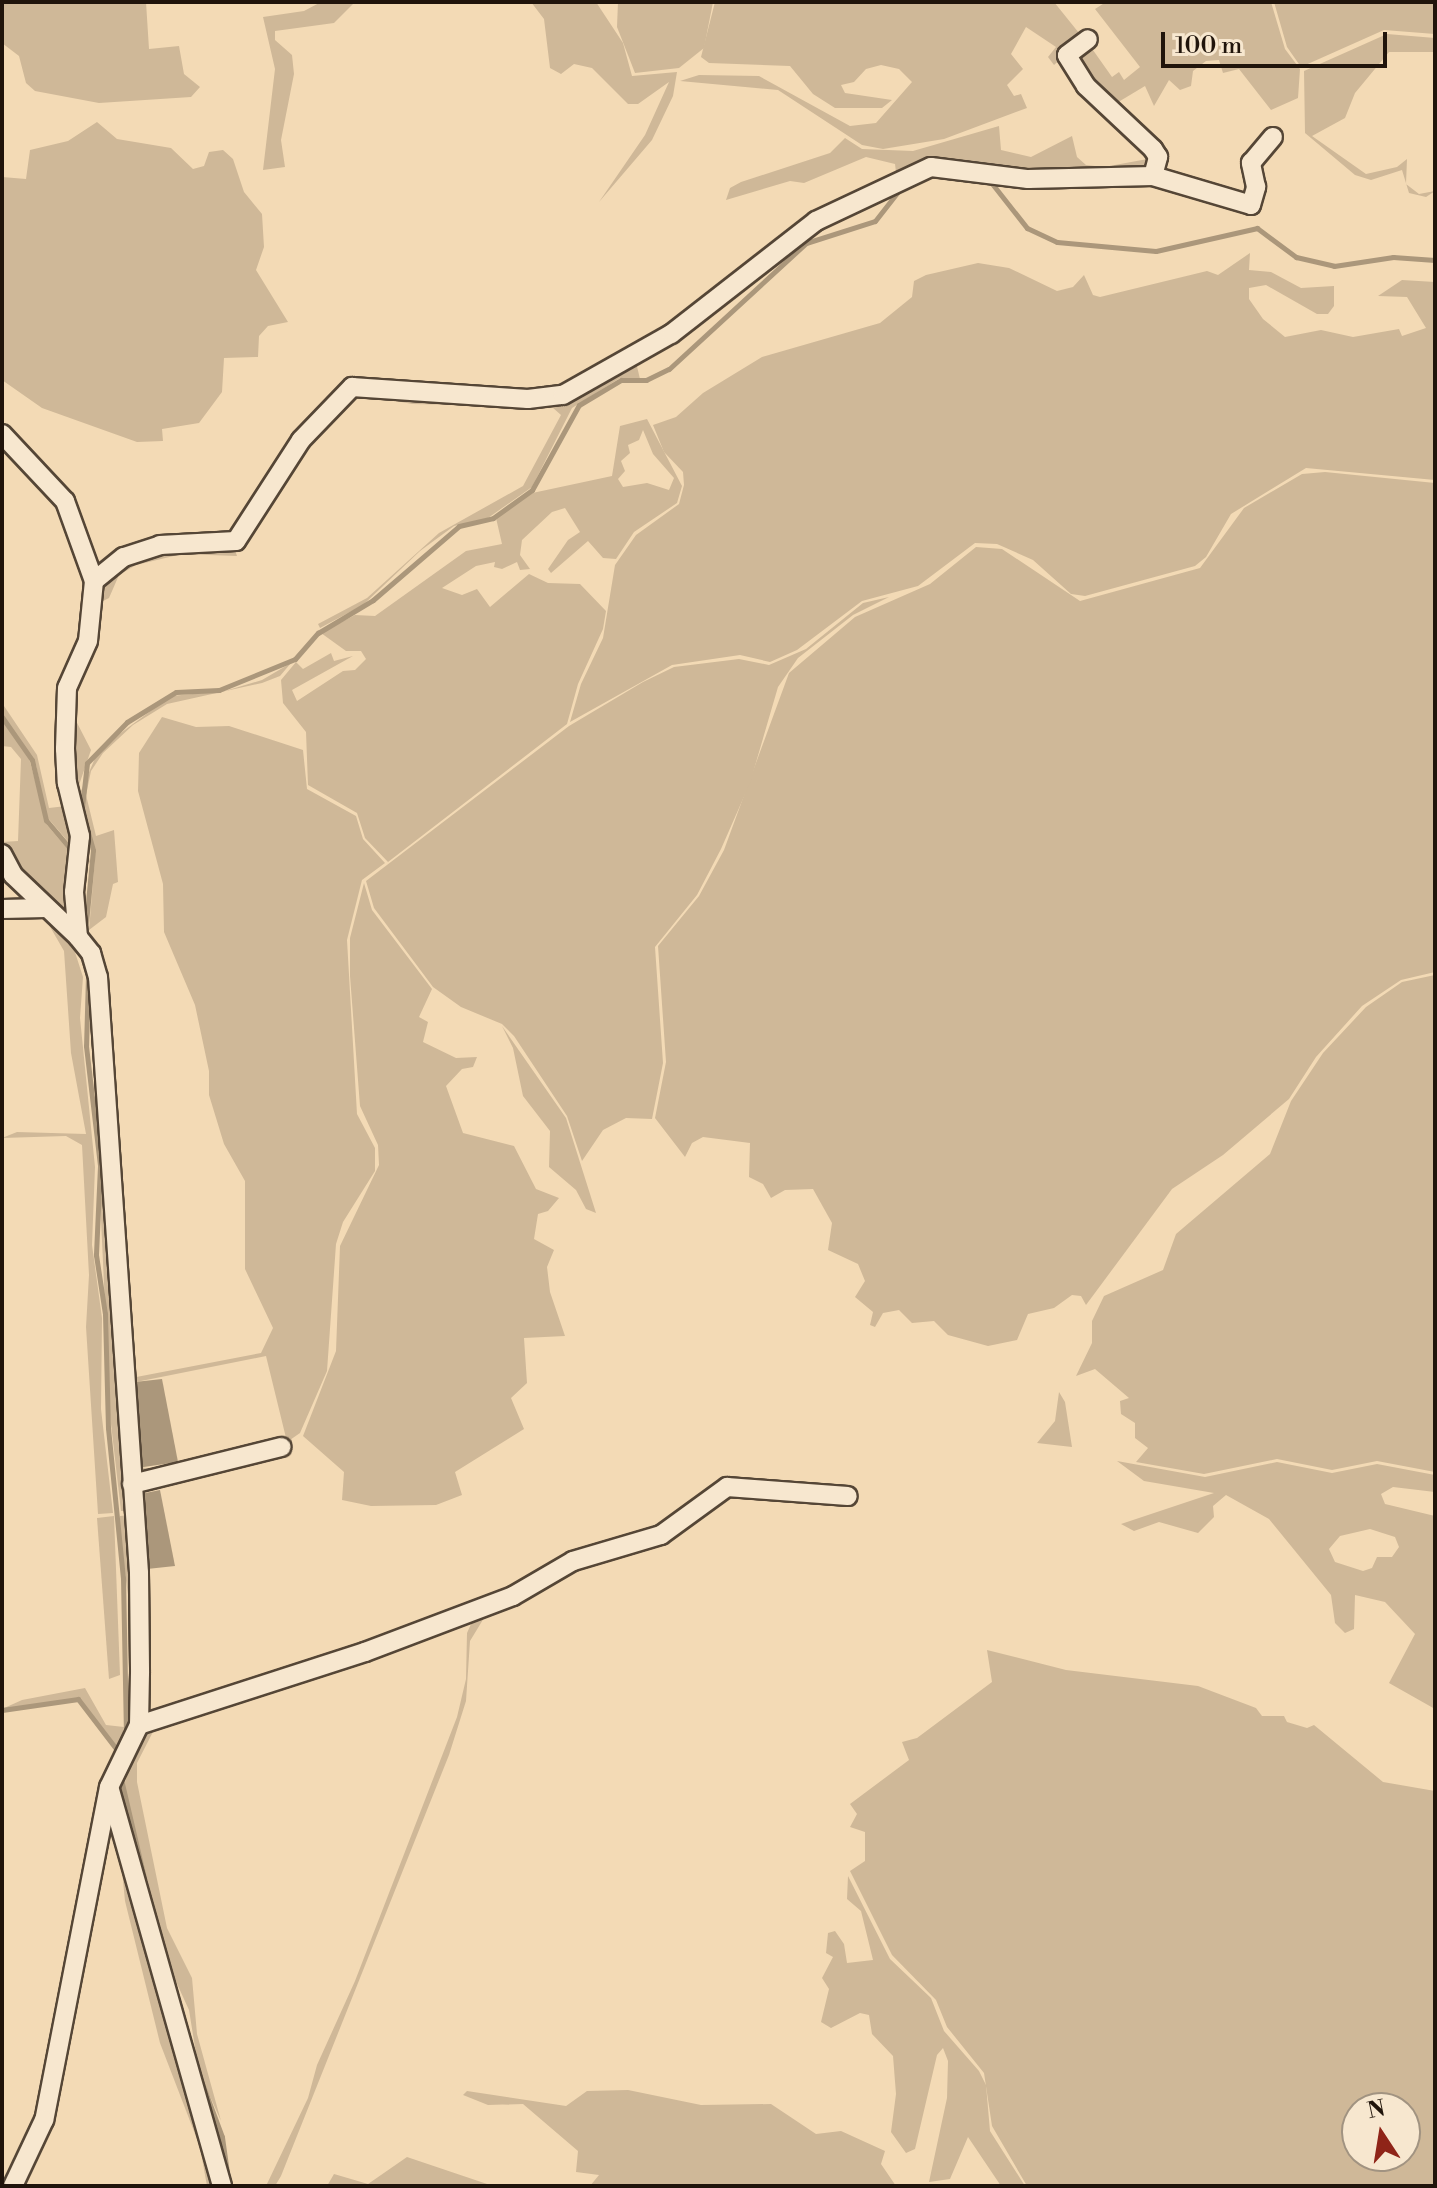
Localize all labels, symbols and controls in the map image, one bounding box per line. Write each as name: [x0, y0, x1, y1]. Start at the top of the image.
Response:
scale bar: [1165, 16, 1391, 66]
text: 100 m: [1175, 31, 1242, 61]
north arrow: [1341, 2092, 1421, 2172]
text: N: [1365, 2095, 1388, 2125]

